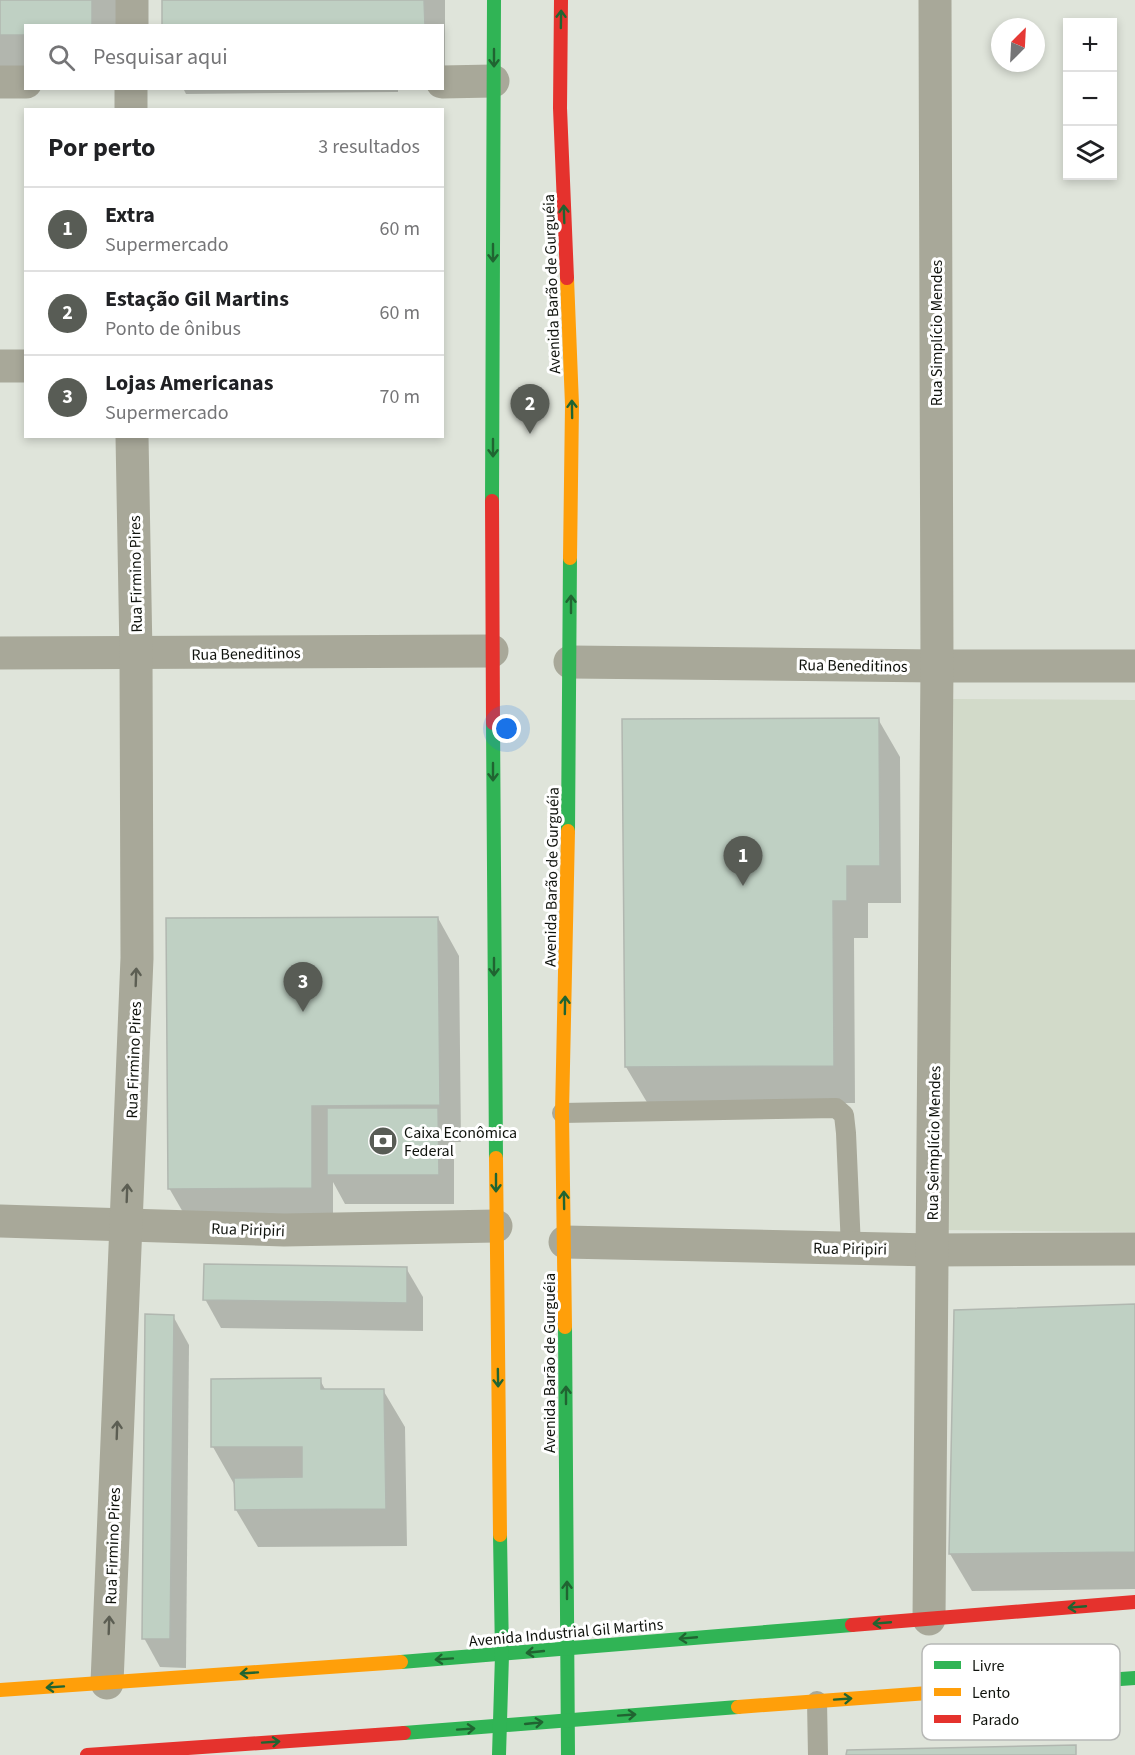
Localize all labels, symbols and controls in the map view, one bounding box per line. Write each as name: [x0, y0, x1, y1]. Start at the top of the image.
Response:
one-way arrow: [555, 10, 567, 30]
north arrow: [991, 18, 1045, 72]
map controls: [1063, 18, 1117, 180]
button: +: [1063, 18, 1117, 72]
search box: [24, 24, 444, 90]
icon: search: [45, 41, 78, 74]
text: Pesquisar aqui: [93, 41, 228, 73]
one-way arrow: [488, 48, 500, 68]
button: −: [1063, 72, 1117, 126]
button: layers: [1063, 126, 1117, 180]
text: Por perto: [48, 129, 156, 166]
text: 3 resultados: [318, 133, 420, 161]
street label: Avenida Barão de Gurguéia: [538, 194, 566, 374]
text: Extra: [105, 199, 155, 231]
one-way arrow: [559, 205, 570, 225]
text: 1: [62, 215, 73, 243]
text: 60 m: [380, 215, 420, 243]
text: Supermercado: [105, 231, 229, 259]
one-way arrow: [487, 243, 499, 263]
street label: Rua Simplício Mendes: [926, 259, 948, 406]
text: Estação Gil Martins: [105, 283, 289, 315]
text: 2: [62, 299, 73, 327]
text: 60 m: [380, 299, 420, 327]
text: Ponto de ônibus: [105, 315, 241, 343]
text: Lojas Americanas: [105, 367, 273, 399]
text: 3: [62, 383, 73, 411]
text: 70 m: [380, 383, 420, 411]
pin: 2: [510, 384, 550, 434]
text: Supermercado: [105, 399, 229, 427]
one-way arrow: [566, 399, 578, 419]
one-way arrow: [487, 438, 499, 458]
street label: Rua Firmino Pires: [124, 515, 148, 633]
one-way arrow: [565, 594, 577, 614]
street label: Rua Beneditinos: [191, 642, 301, 666]
street label: Rua Beneditinos: [798, 654, 908, 678]
your location: [492, 714, 521, 743]
one-way arrow: [487, 762, 499, 782]
street label: Avenida Barão de Gurguéia: [539, 787, 565, 967]
pin: 1: [724, 836, 762, 886]
one-way arrow: [488, 957, 500, 977]
pin: 3: [284, 962, 322, 1012]
one-way arrow: [131, 968, 142, 988]
one-way arrow: [559, 995, 570, 1015]
street label: Rua Firmino Pires: [121, 1001, 147, 1119]
street label: Rua Seimplício Mendes: [922, 1065, 946, 1220]
place label: Caixa Econômica Federal: [404, 1122, 517, 1162]
bank icon: Caixa Econômica Federal: [367, 1125, 399, 1157]
one-way arrow: [490, 1173, 502, 1193]
one-way arrow: [121, 1183, 133, 1203]
one-way arrow: [558, 1190, 570, 1210]
street label: Rua Piripiri: [211, 1218, 285, 1242]
street label: Rua Piripiri: [813, 1237, 887, 1261]
street label: Avenida Barão de Gurguéia: [539, 1273, 561, 1453]
one-way arrow: [492, 1368, 504, 1388]
one-way arrow: [560, 1385, 572, 1405]
one-way arrow: [111, 1420, 123, 1440]
street label: Rua Firmino Pires: [100, 1487, 126, 1605]
one-way arrow: [561, 1580, 573, 1600]
one-way arrow: [1067, 1602, 1087, 1613]
street label: Avenida Industrial Gil Martins: [468, 1614, 664, 1652]
one-way arrow: [104, 1615, 115, 1635]
one-way arrow: [873, 1617, 893, 1628]
one-way arrow: [678, 1633, 698, 1644]
legend: [922, 1644, 1120, 1740]
one-way arrow: [525, 1646, 545, 1657]
one-way arrow: [434, 1654, 454, 1665]
text: Livre: [972, 1655, 1005, 1677]
one-way arrow: [240, 1668, 260, 1679]
one-way arrow: [45, 1681, 65, 1692]
text: Lento: [972, 1682, 1010, 1704]
one-way arrow: [832, 1693, 852, 1704]
one-way arrow: [617, 1709, 637, 1720]
text: Parado: [972, 1709, 1019, 1731]
one-way arrow: [524, 1717, 543, 1728]
one-way arrow: [455, 1723, 475, 1734]
one-way arrow: [261, 1737, 281, 1748]

